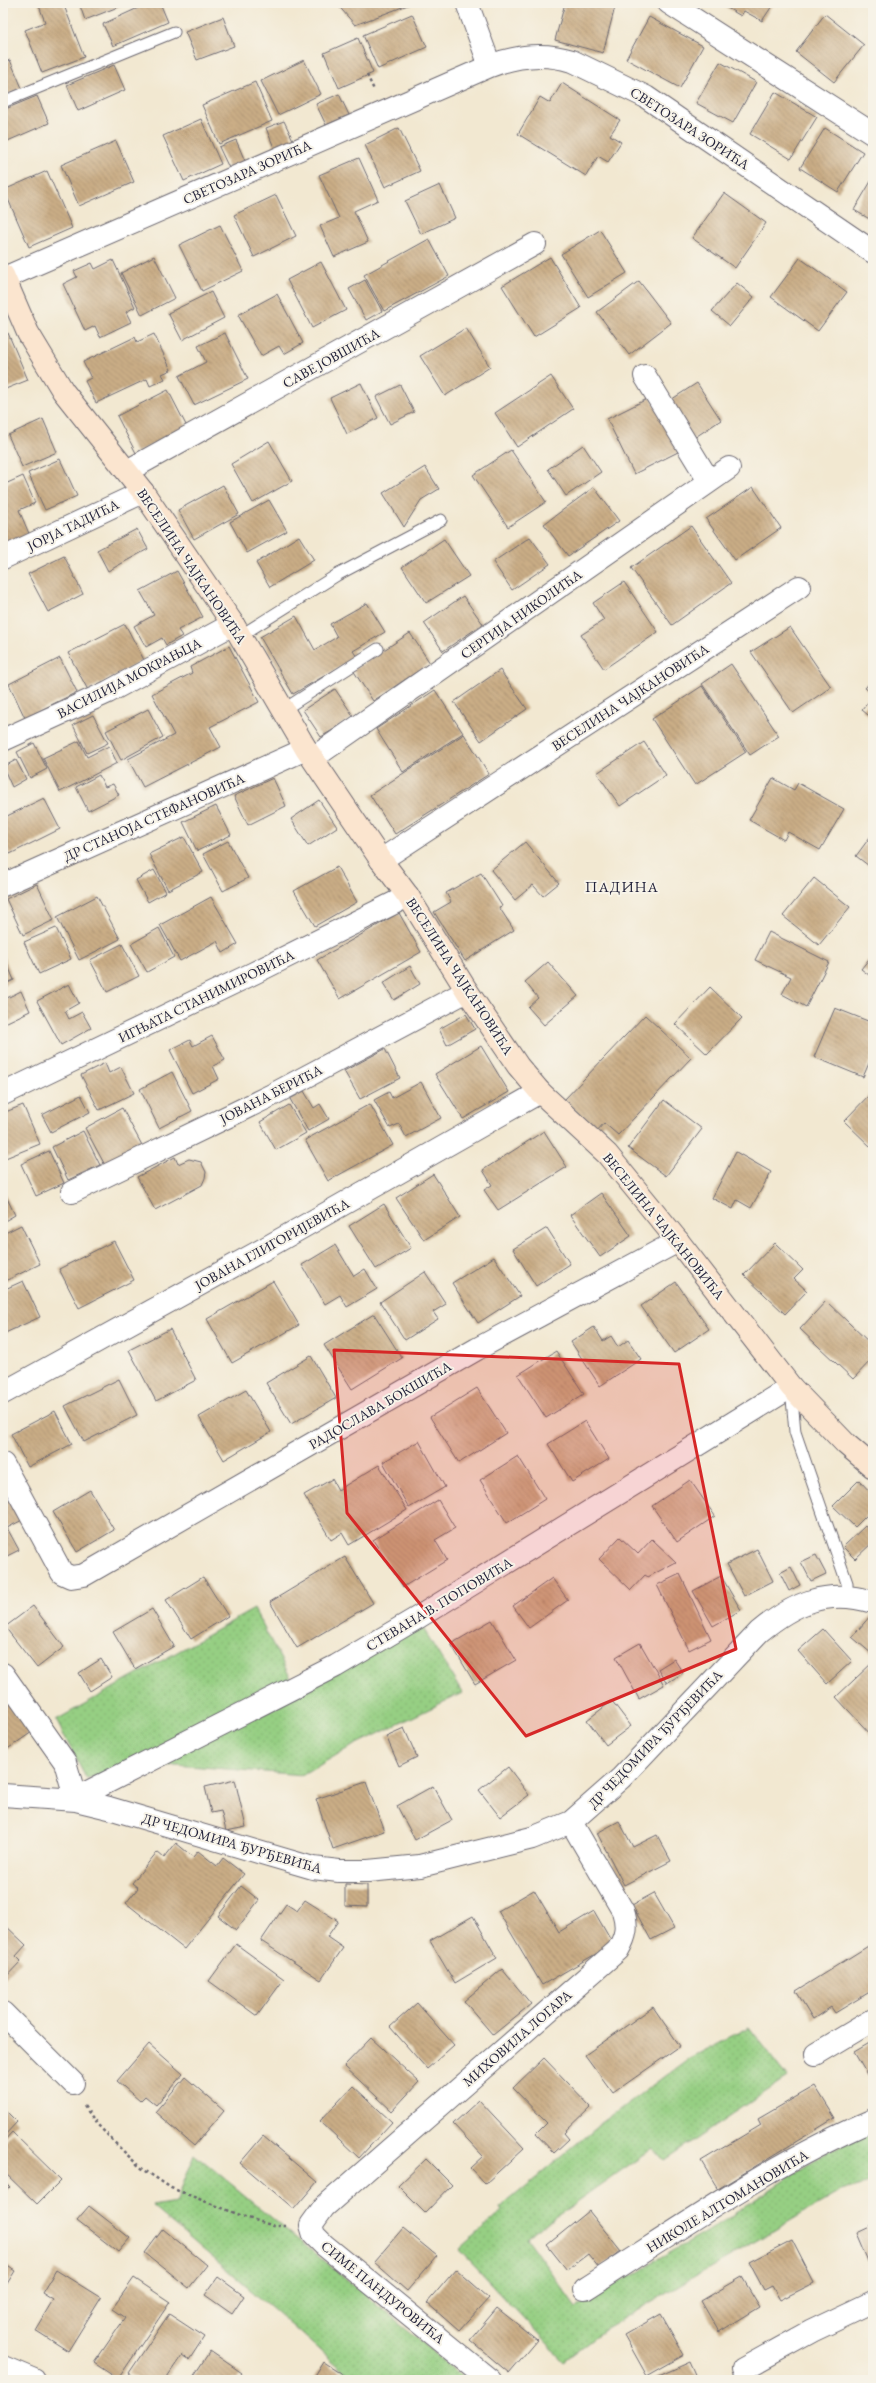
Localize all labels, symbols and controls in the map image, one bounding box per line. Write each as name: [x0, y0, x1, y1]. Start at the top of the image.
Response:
street label: СВЕТОЗАРА ЗОРИЋА: [627, 83, 753, 174]
street label: СВЕТОЗАРА ЗОРИЋА: [180, 135, 314, 208]
street label: САВЕ ЈОВШИЋА: [279, 324, 383, 392]
street label: ВЕСЕЛИНА ЧАЈКАНОВИЋА: [133, 485, 251, 647]
street label: ЈОРЈА ТАДИЋА: [23, 495, 122, 555]
street label: СЕРГИЈА НИКОЛИЋА: [457, 565, 586, 663]
street label: ВАСИЛИЈА МОКРАЊЦА: [54, 634, 204, 722]
street label: ВЕСЕЛИНА ЧАЈКАНОВИЋА: [548, 639, 712, 755]
street label: ДР СТАНОЈА СТЕФАНОВИЋА: [61, 769, 248, 865]
district label: ПАДИНА: [585, 877, 659, 896]
street label: ВЕСЕЛИНА ЧАЈКАНОВИЋА: [402, 894, 518, 1058]
street label: ИГЊАТА СТАНИМИРОВИЋА: [115, 945, 297, 1046]
street label: ЈОВАНА БЕРИЋА: [216, 1060, 326, 1128]
street label: ВЕСЕЛИНА ЧАЈКАНОВИЋА: [599, 1149, 729, 1303]
street label: ЈОВАНА ГЛИГОРИЈЕВИЋА: [191, 1194, 353, 1294]
street label: РАДОСЛАВА БОКШИЋА: [306, 1357, 455, 1453]
street label: СТЕВАНА В. ПОПОВИЋА: [363, 1553, 516, 1655]
street label: ДР ЧЕДОМИРА ЂУРЂЕВИЋА: [584, 1666, 726, 1812]
street label: ДР ЧЕДОМИРА ЂУРЂЕВИЋА: [140, 1809, 324, 1877]
street label: МИХОВИЛА ЛОГАРА: [459, 1986, 575, 2090]
street label: НИКОЛЕ АЛТОМАНОВИЋА: [643, 2145, 812, 2257]
street label: СИМЕ ПАНДУРОВИЋА: [317, 2237, 449, 2348]

